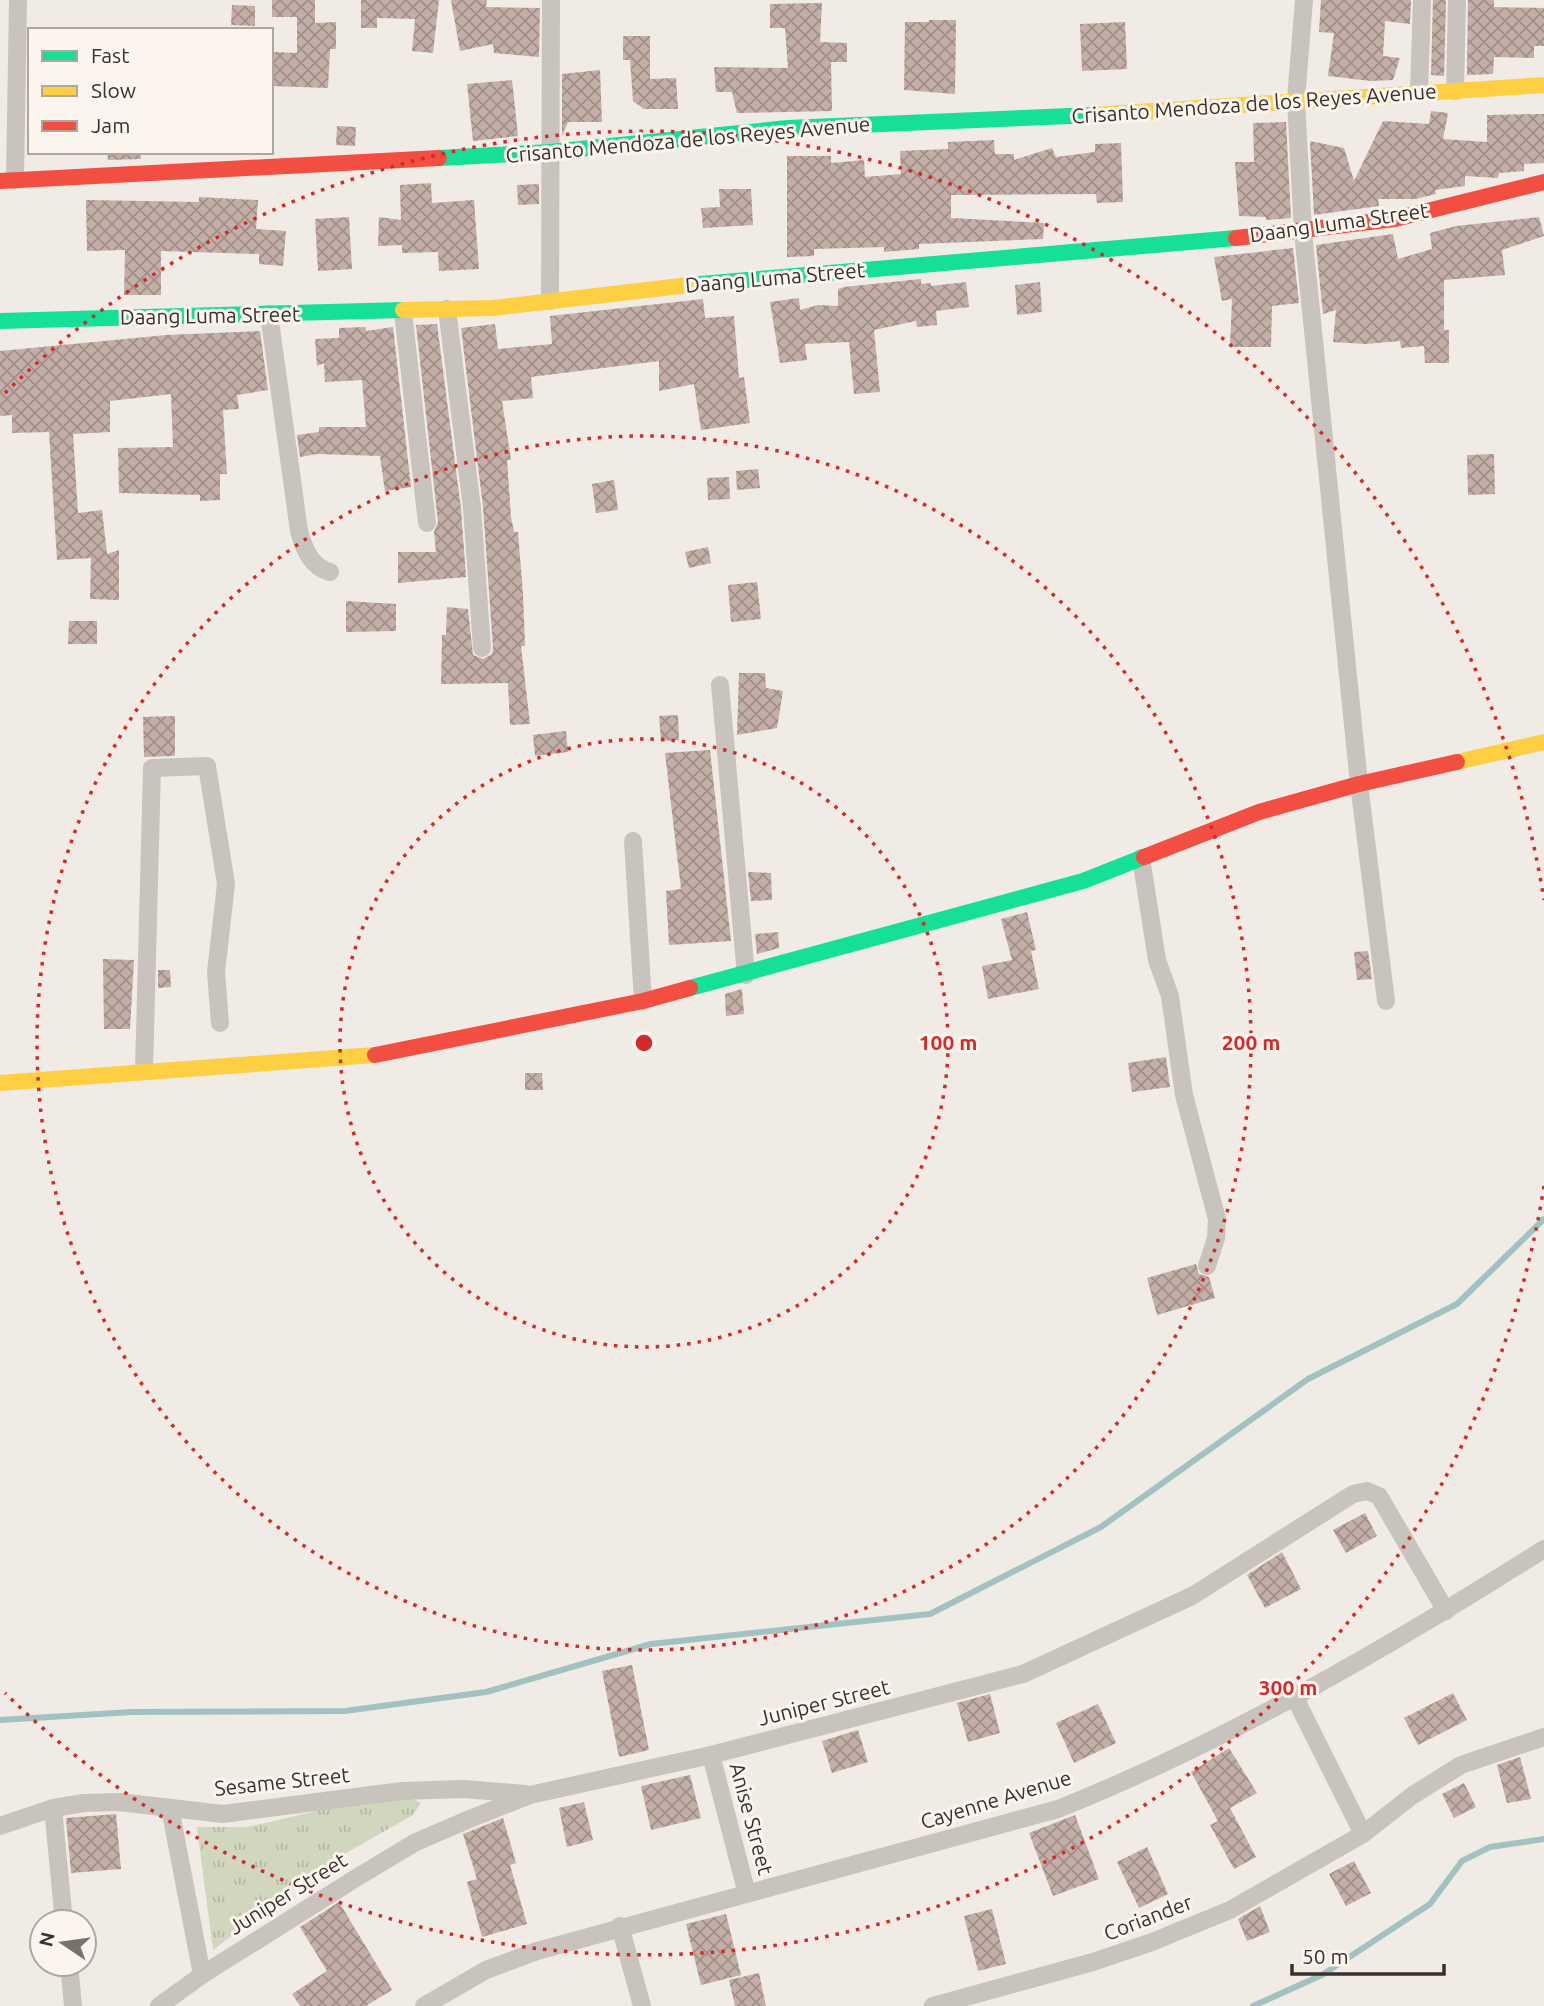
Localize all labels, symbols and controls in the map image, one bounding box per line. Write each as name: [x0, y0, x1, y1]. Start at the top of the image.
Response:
legend: [28, 28, 273, 154]
text: Fast: [91, 43, 129, 67]
text: Slow: [91, 78, 136, 102]
street label: Crisanto Mendoza de los Reyes Avenue: [1071, 78, 1437, 128]
street label: Crisanto Mendoza de los Reyes Avenue: [505, 111, 871, 167]
text: Jam: [91, 113, 130, 137]
street label: Daang Luma Street: [1248, 198, 1430, 246]
street label: Daang Luma Street: [684, 257, 866, 297]
street label: Daang Luma Street: [120, 301, 300, 329]
text: 100 m: [919, 1030, 977, 1054]
text: 200 m: [1222, 1030, 1280, 1054]
centre of rings: [632, 1031, 656, 1055]
street label: Juniper Street: [756, 1674, 892, 1730]
text: 300 m: [1259, 1675, 1317, 1699]
street label: Anise Street: [726, 1760, 778, 1877]
street label: Sesame Street: [213, 1762, 351, 1800]
street label: Cayenne Avenue: [917, 1765, 1074, 1833]
street label: Juniper Street: [224, 1847, 351, 1939]
street label: Coriander: [1100, 1889, 1195, 1945]
north arrow: [28, 1908, 98, 1978]
text: N: [34, 1930, 59, 1949]
scale bar: [1292, 1932, 1444, 1976]
text: 50 m: [1302, 1944, 1349, 1968]

